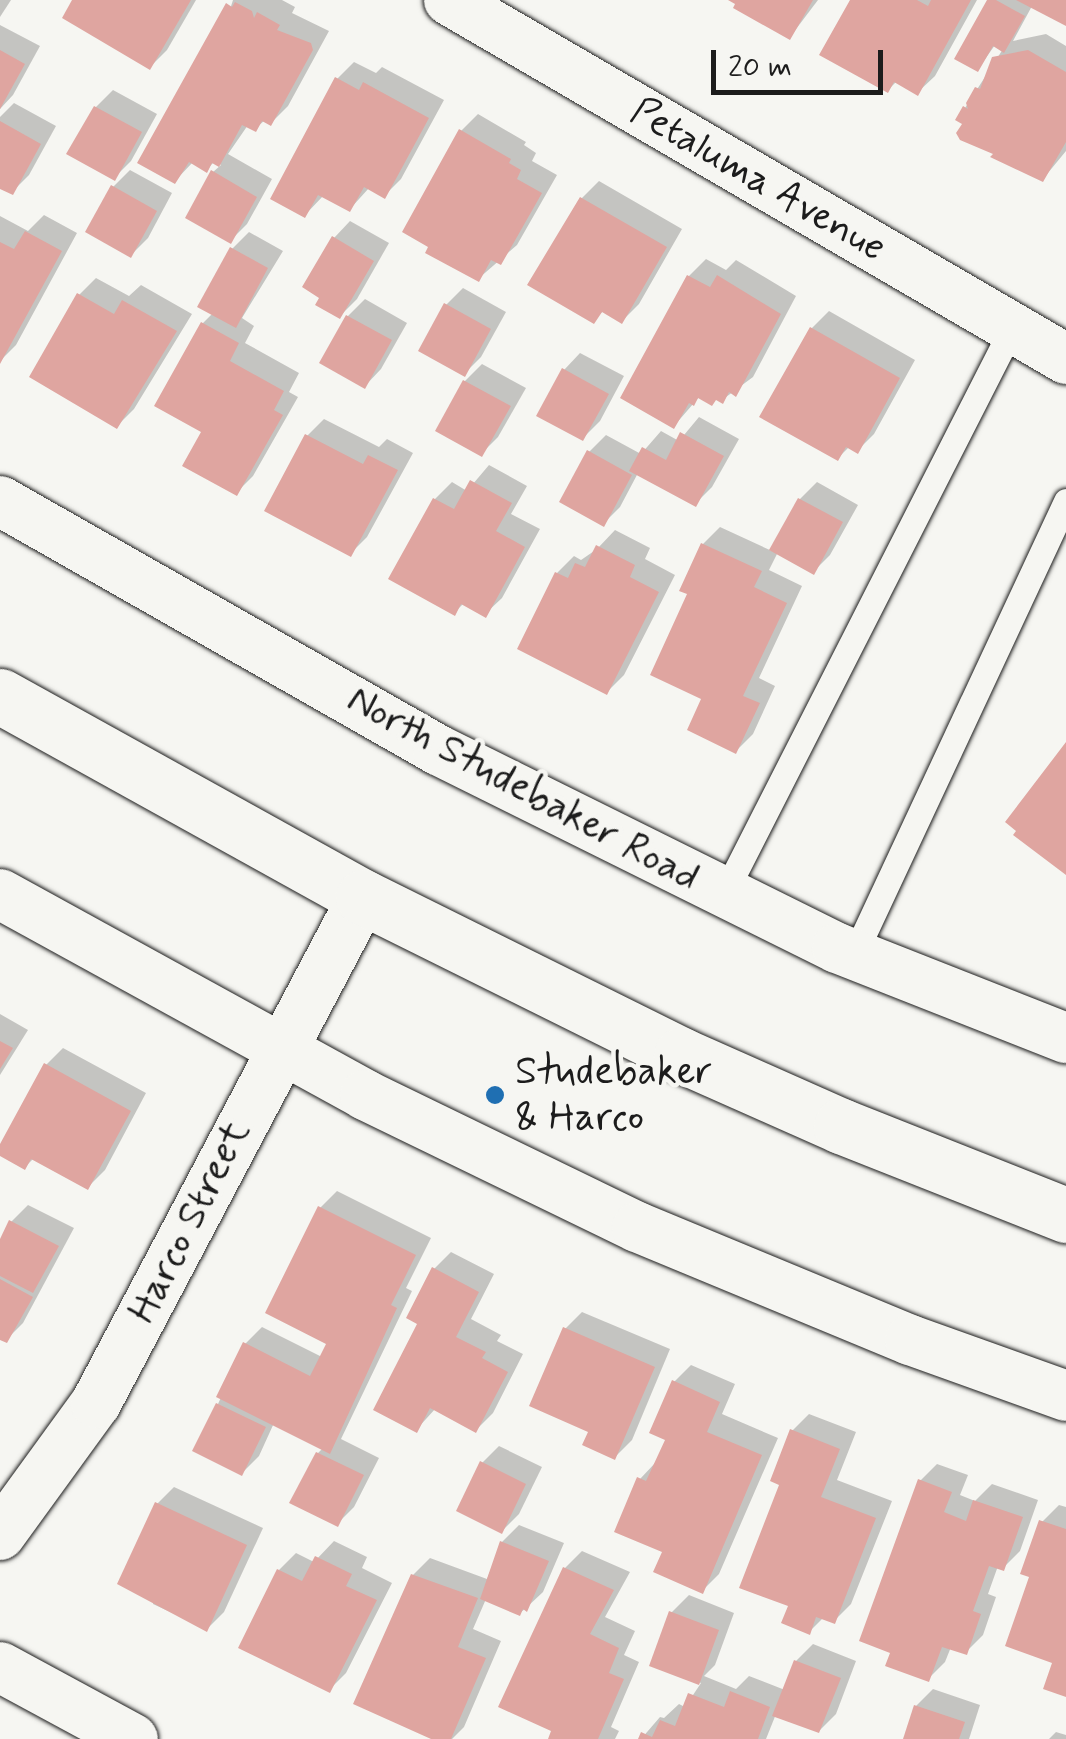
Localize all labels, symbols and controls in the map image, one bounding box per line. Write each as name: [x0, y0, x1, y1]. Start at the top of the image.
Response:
scale bar: [716, 30, 888, 92]
text: 20 m: [728, 48, 792, 87]
street label: Petaluma Avenue: [620, 86, 896, 274]
street label: North Studebaker Road: [339, 676, 707, 902]
place label: Studebaker & Harco: [515, 1048, 712, 1142]
marker: Studebaker & Harco: [484, 1084, 506, 1106]
street label: Harco Street: [119, 1113, 261, 1331]

